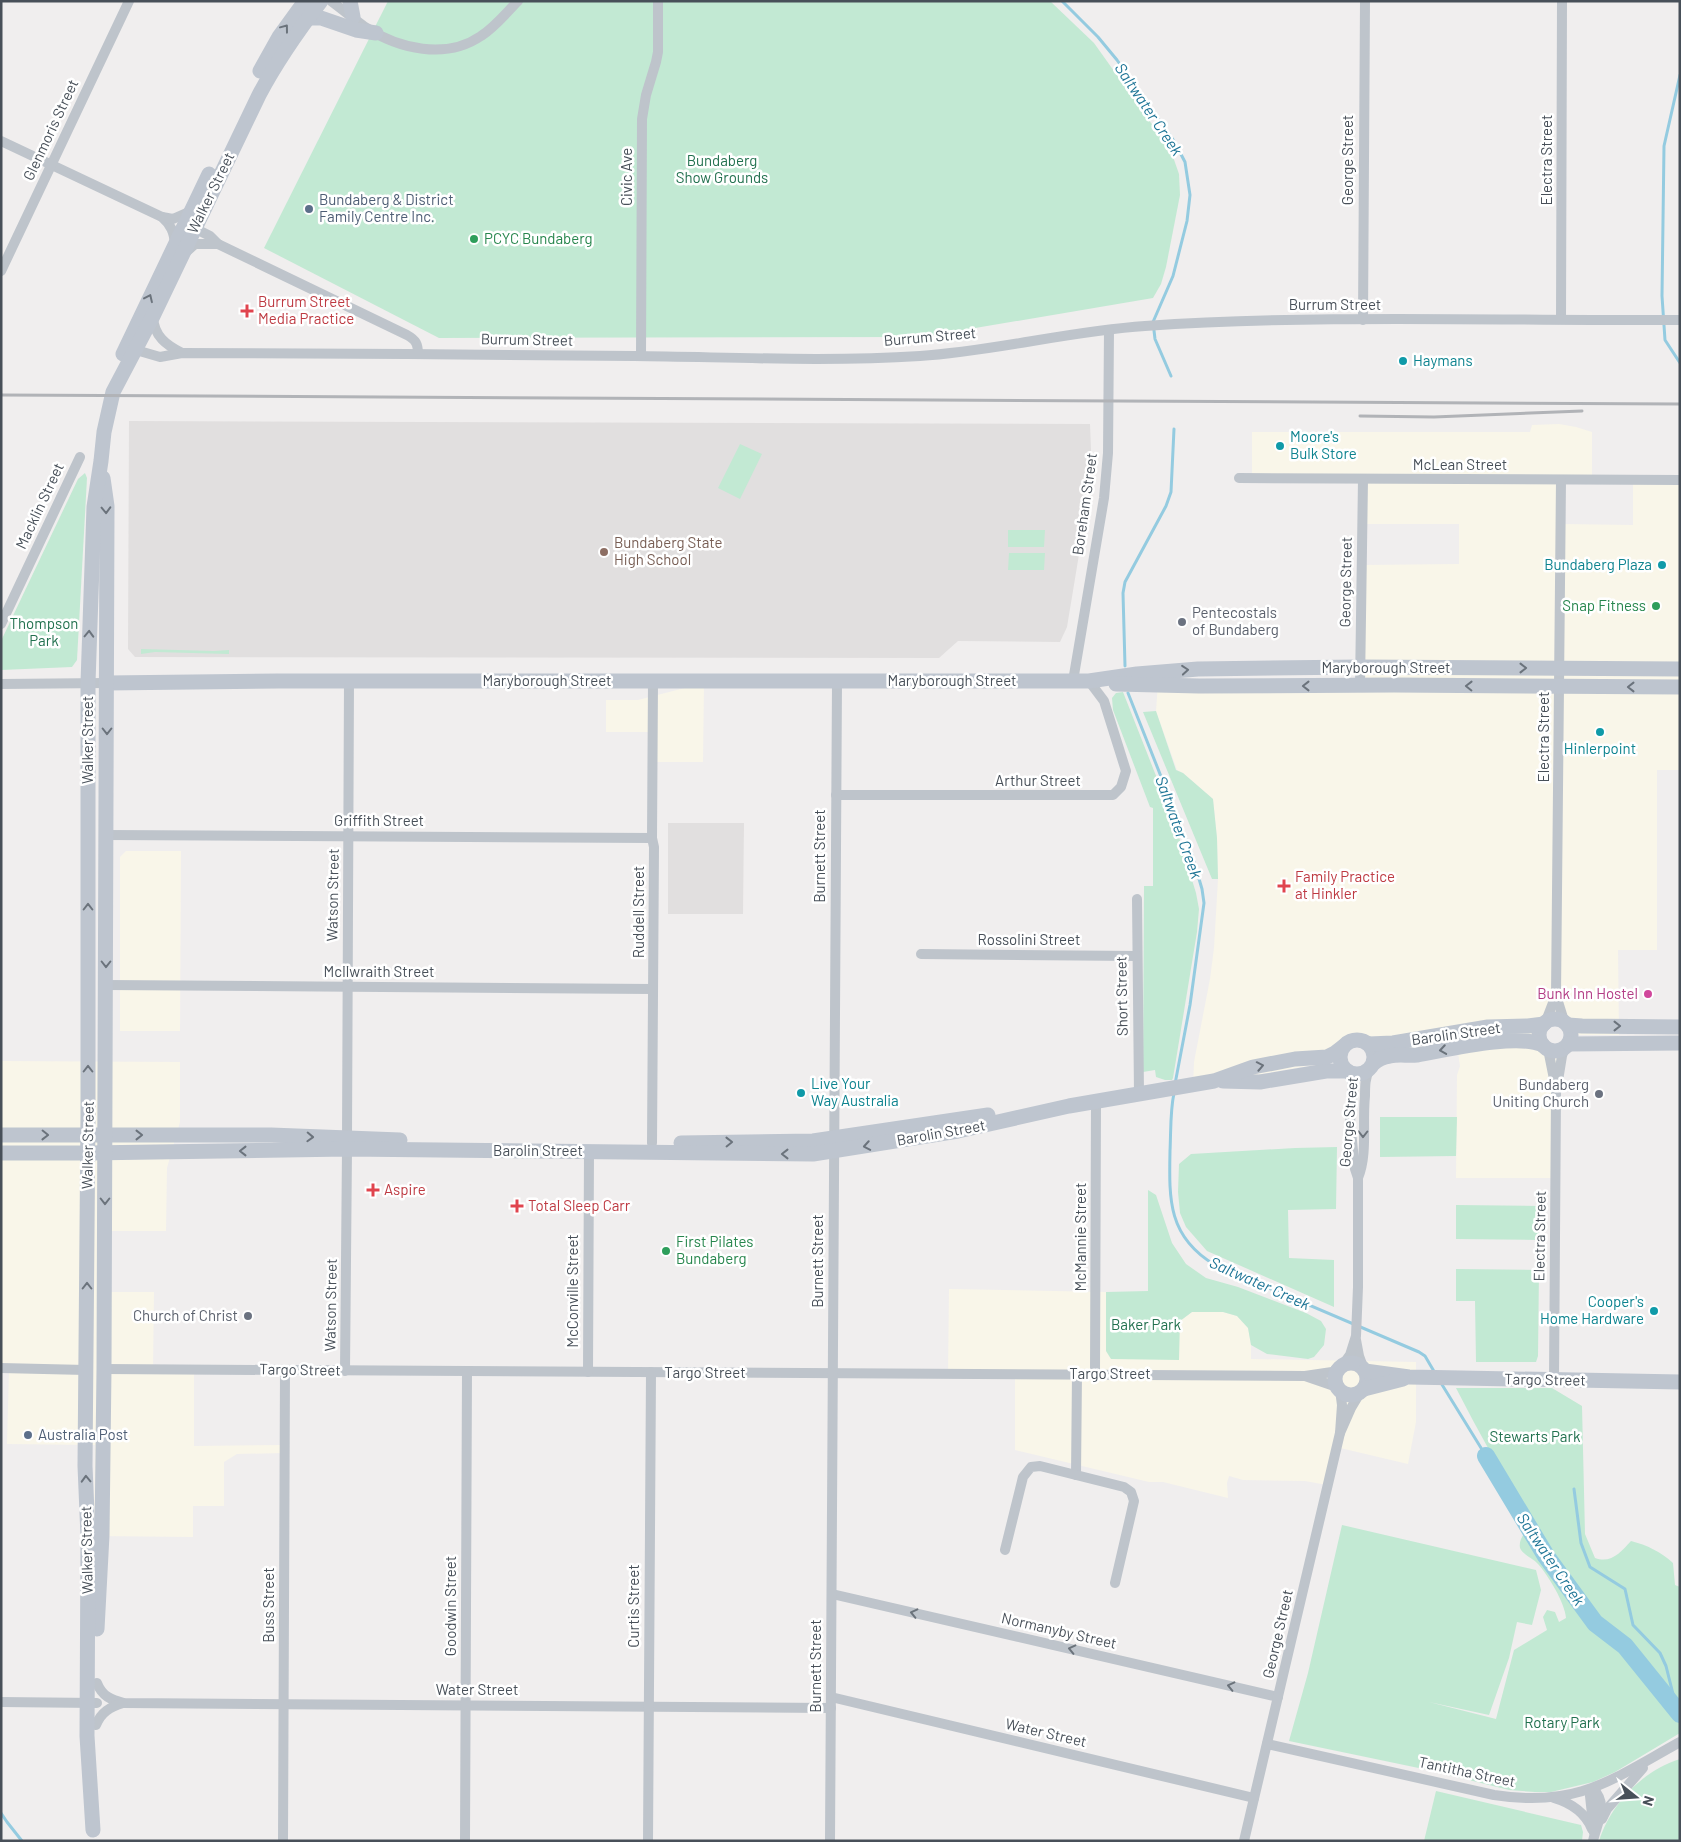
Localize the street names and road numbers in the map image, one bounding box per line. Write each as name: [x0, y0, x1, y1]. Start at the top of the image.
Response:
street label: Glenmoris Street: [19, 76, 81, 183]
street label: George Street: [1338, 115, 1356, 205]
street label: Electra Street: [1537, 115, 1555, 205]
street label: Civic Ave: [617, 148, 635, 206]
street label: Walker Street: [183, 149, 238, 236]
street label: Burrum Street: [1289, 295, 1381, 313]
street label: Burrum Street: [883, 323, 977, 349]
street label: Burrum Street: [481, 329, 573, 349]
street label: Boreham Street: [1068, 452, 1100, 556]
street label: McLean Street: [1413, 455, 1507, 473]
street label: Macklin Street: [11, 460, 67, 552]
street label: George Street: [1335, 537, 1355, 627]
street label: Maryborough Street: [1321, 658, 1451, 676]
street label: Maryborough Street: [482, 671, 612, 689]
street label: Maryborough Street: [887, 671, 1017, 689]
street label: Electra Street: [1534, 692, 1552, 782]
street label: Walker Street: [78, 696, 96, 784]
street label: Arthur Street: [995, 771, 1081, 789]
street label: Burnett Street: [810, 809, 828, 903]
street label: Griffith Street: [334, 811, 424, 829]
street label: Watson Street: [322, 848, 342, 942]
street label: Ruddell Street: [629, 866, 647, 958]
street label: Rossolini Street: [978, 930, 1080, 948]
street label: Short Street: [1111, 956, 1131, 1036]
street label: McIlwraith Street: [323, 962, 435, 980]
street label: Barolin Street: [1410, 1018, 1502, 1048]
street label: George Street: [1335, 1076, 1361, 1168]
street label: Walker Street: [77, 1101, 97, 1189]
street label: Barolin Street: [895, 1115, 987, 1149]
street label: Barolin Street: [493, 1141, 583, 1159]
street label: McMannie Street: [1071, 1183, 1089, 1291]
street label: Electra Street: [1529, 1190, 1549, 1282]
street label: Burnett Street: [808, 1214, 826, 1308]
street label: McConville Street: [563, 1234, 581, 1348]
street label: Watson Street: [320, 1258, 340, 1352]
street label: Targo Street: [259, 1359, 341, 1379]
street label: Targo Street: [664, 1363, 746, 1381]
street label: Targo Street: [1069, 1364, 1151, 1382]
street label: Targo Street: [1504, 1369, 1586, 1389]
street label: Walker Street: [76, 1506, 96, 1594]
street label: Goodwin Street: [441, 1556, 459, 1656]
street label: Curtis Street: [624, 1564, 642, 1648]
street label: Buss Street: [259, 1567, 277, 1643]
street label: George Street: [1258, 1588, 1296, 1680]
street label: Normanyby Street: [1000, 1608, 1119, 1652]
street label: Burnett Street: [806, 1619, 824, 1713]
street label: Water Street: [436, 1680, 518, 1698]
street label: Water Street: [1004, 1714, 1089, 1750]
street label: Tantitha Street: [1417, 1752, 1517, 1790]

